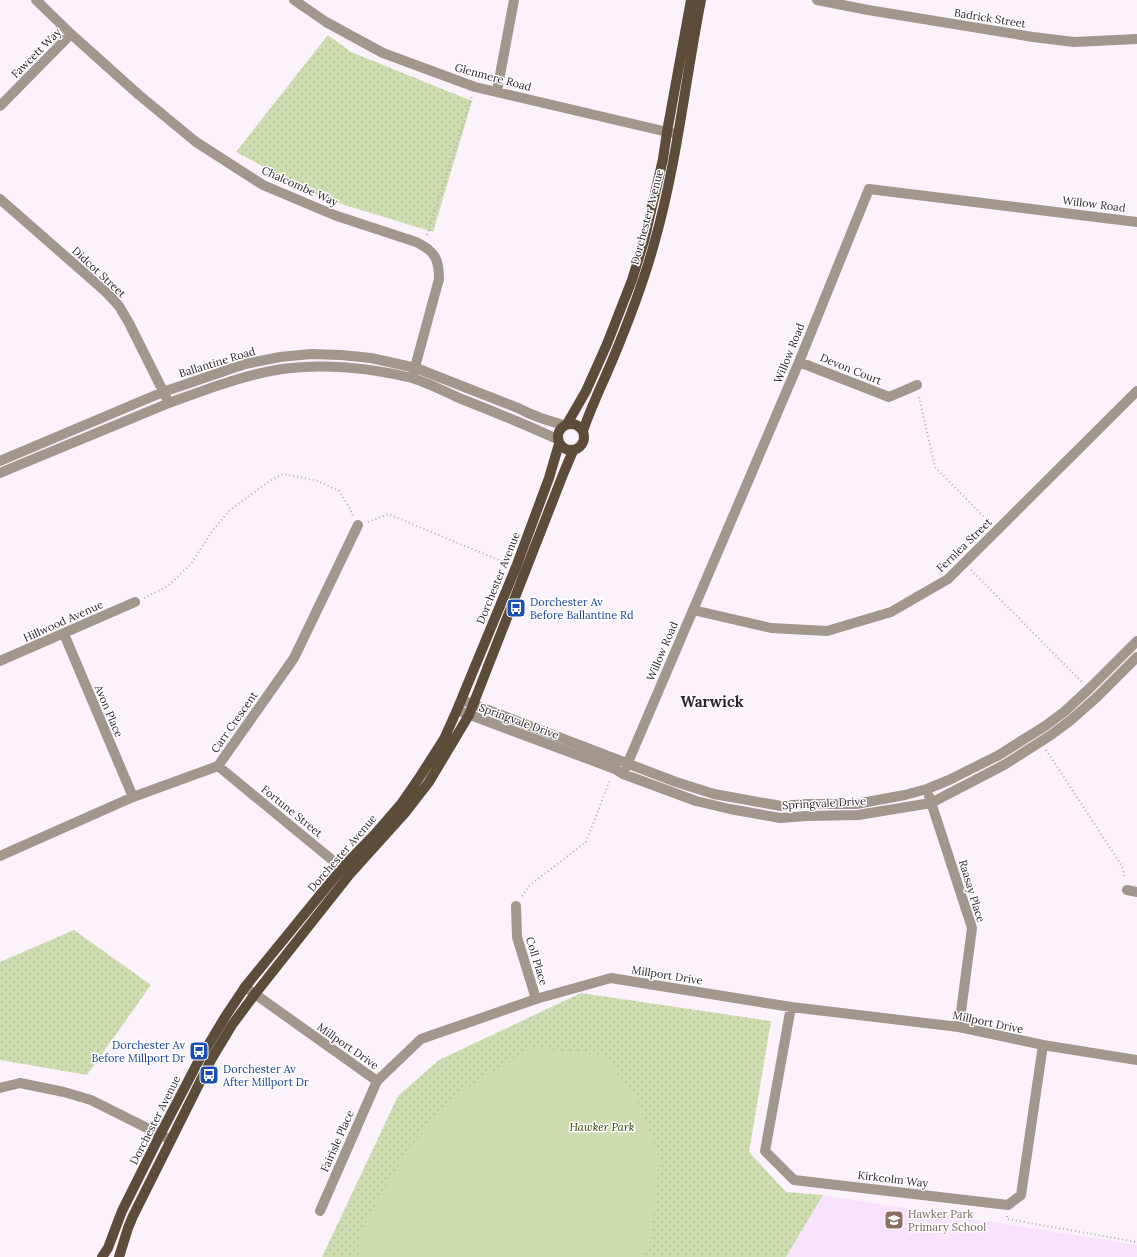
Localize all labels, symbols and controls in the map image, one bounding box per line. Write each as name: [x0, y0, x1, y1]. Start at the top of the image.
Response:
street label: Badrick Street: [953, 5, 1028, 31]
street label: Fawcett Way: [8, 25, 64, 81]
street label: Glenmere Road: [453, 60, 533, 94]
street label: Chalcombe Way: [260, 163, 341, 209]
street label: Dorchester Avenue: [628, 168, 666, 266]
street label: Willow Road: [1062, 193, 1127, 215]
street label: Didcot Street: [69, 244, 129, 301]
street label: Willow Road: [771, 321, 808, 385]
street label: Ballantine Road: [177, 344, 257, 380]
street label: Devon Court: [818, 350, 885, 388]
street label: Fernlea Street: [933, 514, 995, 575]
street label: Dorchester Avenue: [473, 530, 523, 626]
place label: Dorchester Av Before Ballantine Rd: [530, 595, 634, 622]
street label: Hillwood Avenue: [21, 597, 105, 645]
bus stop icon: Dorchester Av Before Ballantine Rd: [505, 597, 527, 619]
street label: Willow Road: [643, 619, 681, 683]
street label: Avon Place: [91, 682, 126, 739]
street label: Carr Crescent: [208, 688, 261, 755]
district label: Warwick: [680, 692, 744, 711]
street label: Springvale Drive: [477, 700, 561, 742]
street label: Fortune Street: [259, 782, 326, 840]
street label: Springvale Drive: [782, 794, 866, 812]
street label: Dorchester Avenue: [305, 811, 379, 895]
street label: Raasay Place: [956, 858, 988, 924]
street label: Coll Place: [523, 935, 551, 987]
street label: Millport Drive: [631, 962, 704, 988]
street label: Millport Drive: [951, 1008, 1025, 1036]
street label: Millport Drive: [315, 1020, 381, 1072]
place label: Dorchester Av Before Millport Dr: [91, 1038, 185, 1065]
bus stop icon: Dorchester Av Before Millport Dr: [188, 1040, 210, 1062]
place label: Dorchester Av After Millport Dr: [222, 1062, 309, 1089]
bus stop icon: Dorchester Av After Millport Dr: [198, 1064, 220, 1086]
street label: Dorchester Avenue: [127, 1073, 184, 1167]
street label: Fairisle Place: [317, 1108, 357, 1174]
park label: Hawker Park: [569, 1120, 635, 1134]
street label: Kirkcolm Way: [857, 1168, 929, 1190]
place label: Hawker Park Primary School: [908, 1207, 986, 1234]
school or university icon: Hawker Park Primary School: [883, 1209, 905, 1231]

